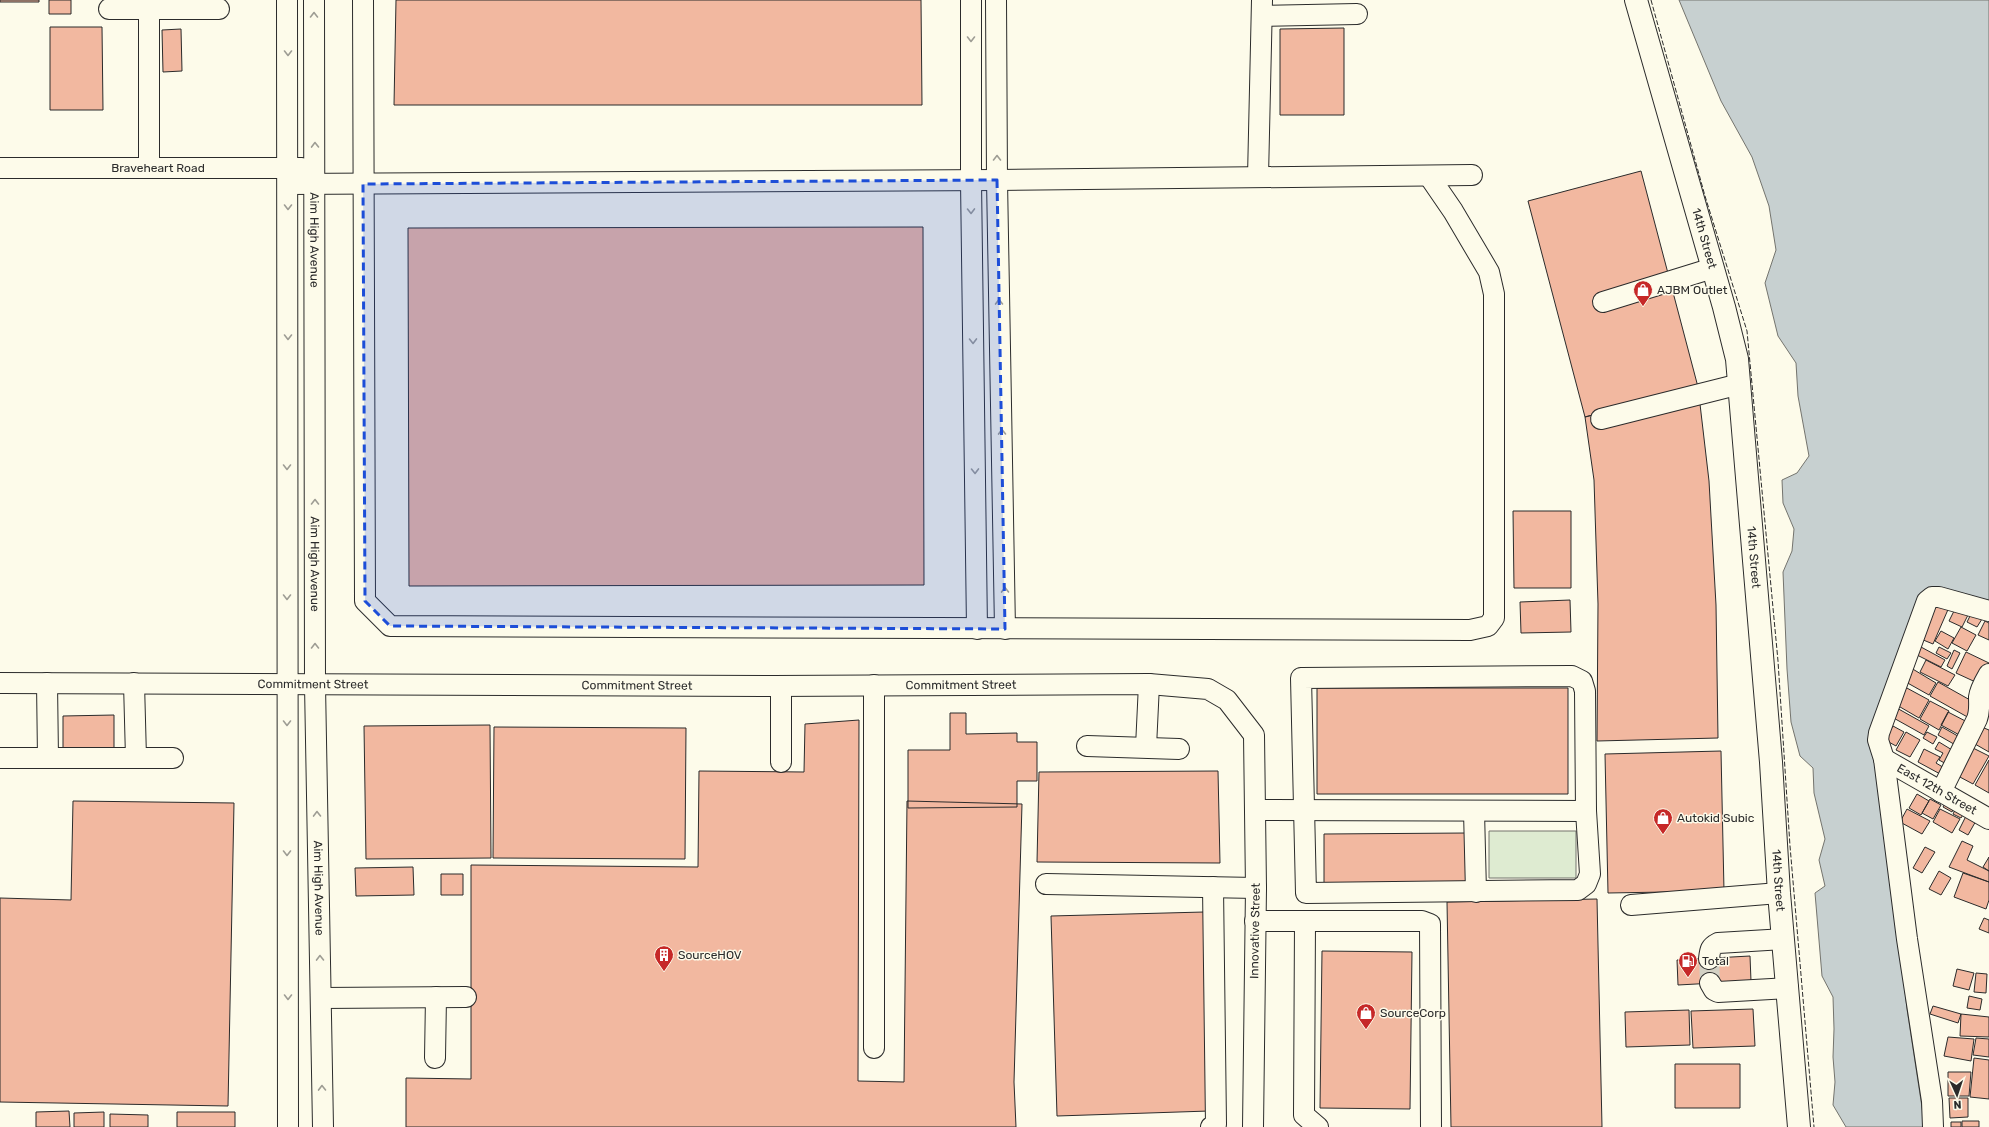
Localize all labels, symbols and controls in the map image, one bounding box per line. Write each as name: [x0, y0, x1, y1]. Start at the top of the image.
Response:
one-way arrow: [310, 12, 318, 18]
one-way arrow: [967, 36, 975, 42]
one-way arrow: [284, 50, 292, 56]
one-way arrow: [311, 142, 319, 148]
one-way arrow: [993, 155, 1001, 161]
street label: Braveheart Road: [111, 161, 205, 175]
street label: Aim High Avenue: [307, 192, 321, 288]
one-way arrow: [284, 204, 292, 210]
street label: 14th Street: [1689, 207, 1720, 271]
one-way arrow: [967, 208, 975, 214]
shop icon: AJBM Outlet: [1632, 279, 1654, 307]
place label: AJBM Outlet: [1657, 283, 1728, 297]
one-way arrow: [995, 299, 1003, 305]
one-way arrow: [284, 334, 292, 340]
one-way arrow: [969, 338, 977, 344]
one-way arrow: [997, 429, 1006, 435]
one-way arrow: [283, 464, 291, 470]
one-way arrow: [971, 468, 979, 474]
one-way arrow: [311, 499, 319, 505]
street label: Aim High Avenue: [308, 516, 322, 612]
street label: 14th Street: [1744, 526, 1763, 589]
one-way arrow: [1000, 587, 1009, 593]
one-way arrow: [283, 594, 291, 600]
one-way arrow: [311, 643, 319, 649]
street label: Commitment Street: [258, 677, 369, 691]
street label: Commitment Street: [582, 678, 693, 693]
street label: Commitment Street: [906, 678, 1017, 692]
one-way arrow: [283, 720, 291, 726]
street label: East 12th Street: [1895, 761, 1980, 818]
shop icon: Autokid Subic: [1652, 807, 1674, 835]
one-way arrow: [313, 811, 322, 817]
place label: Autokid Subic: [1677, 811, 1755, 825]
street label: Aim High Avenue: [311, 840, 327, 936]
street label: 14th Street: [1769, 849, 1788, 912]
one-way arrow: [283, 850, 291, 856]
street label: Innovative Street: [1247, 883, 1263, 979]
building icon: SourceHOV: [653, 944, 675, 972]
place label: SourceHOV: [678, 948, 742, 962]
fuel station icon: Total: [1677, 950, 1699, 978]
place label: Total: [1702, 954, 1729, 968]
one-way arrow: [316, 955, 324, 961]
one-way arrow: [284, 994, 292, 1000]
shop icon: SourceCorp: [1355, 1002, 1377, 1030]
place label: SourceCorp: [1380, 1006, 1446, 1020]
north arrow: [1937, 1075, 1977, 1115]
one-way arrow: [318, 1085, 326, 1091]
text: N: [1953, 1098, 1962, 1111]

